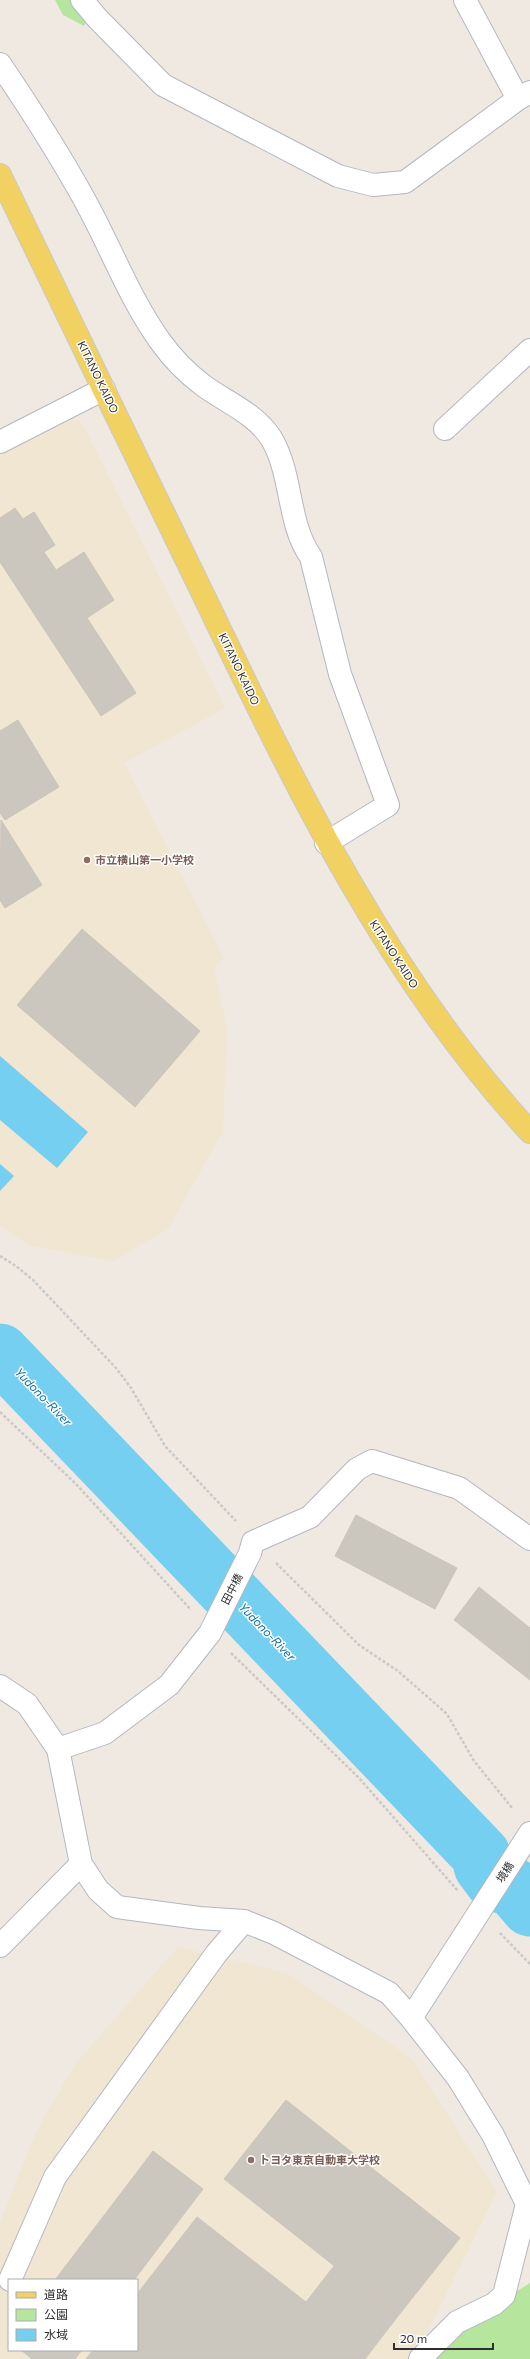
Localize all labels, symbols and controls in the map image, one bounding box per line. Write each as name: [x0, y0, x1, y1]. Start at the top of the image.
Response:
street label: KITANO KAIDO: [75, 339, 122, 415]
street label: KITANO KAIDO: [216, 631, 263, 707]
place label: 市立横山第一小学校: [95, 853, 194, 866]
marker: 市立横山第一小学校: [82, 855, 92, 865]
street label: KITANO KAIDO: [368, 917, 421, 990]
water label: Yudono-River: [13, 1364, 76, 1429]
street label: 田中橋: [218, 1571, 245, 1606]
water label: Yudono-River: [237, 1599, 300, 1664]
street label: 境橋: [493, 1859, 516, 1884]
place label: トヨタ東京自動車大学校: [259, 2153, 380, 2166]
marker: トヨタ東京自動車大学校: [246, 2155, 256, 2165]
legend: [8, 2279, 138, 2351]
text: 道路: [44, 2287, 68, 2301]
text: 公園: [44, 2307, 68, 2321]
scale bar: [394, 2325, 493, 2351]
text: 水域: [44, 2327, 68, 2341]
text: 20 m: [400, 2331, 427, 2345]

